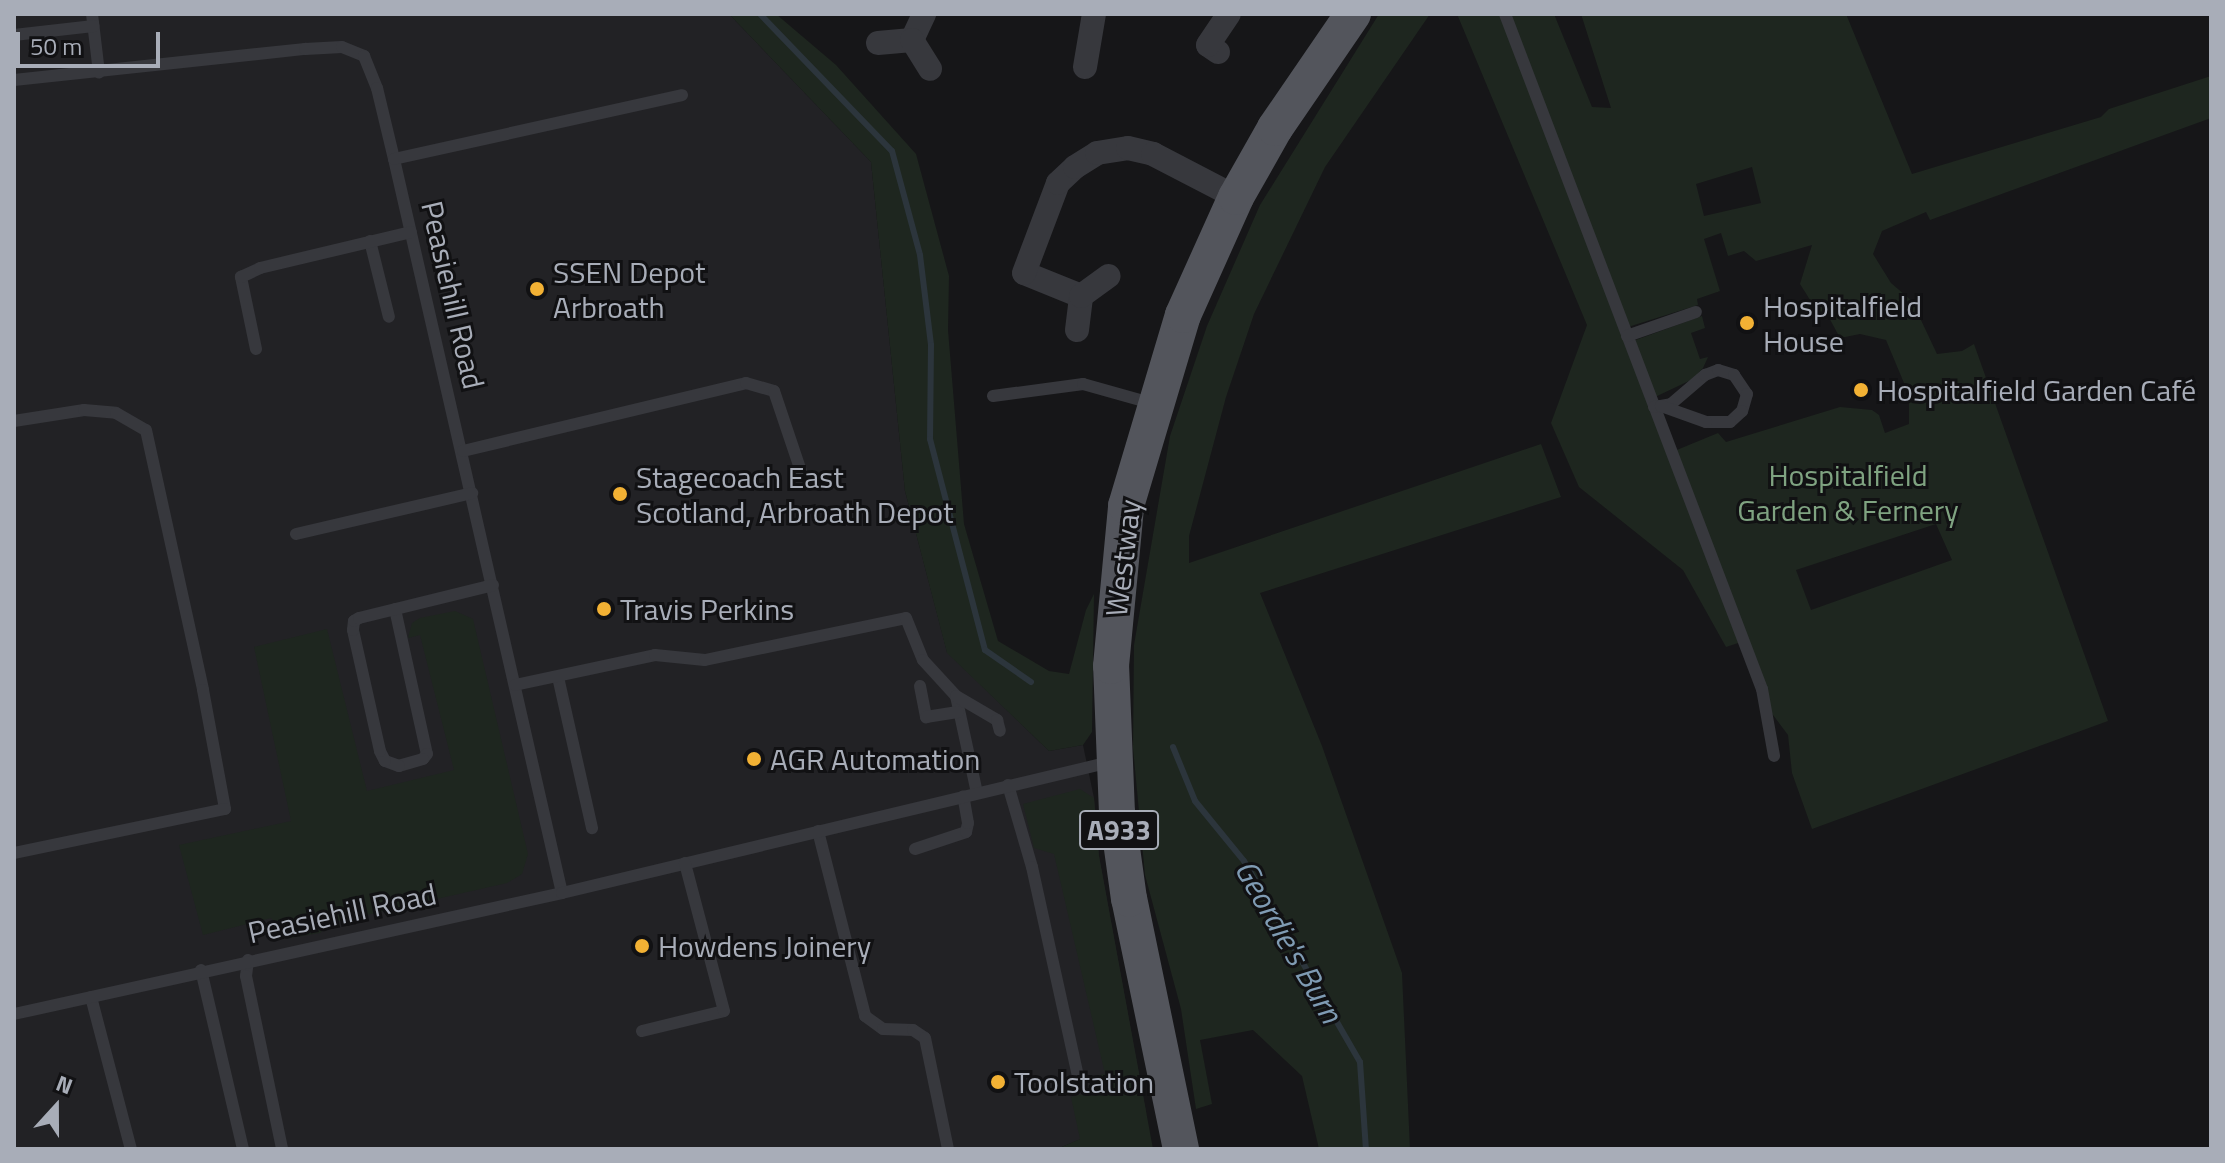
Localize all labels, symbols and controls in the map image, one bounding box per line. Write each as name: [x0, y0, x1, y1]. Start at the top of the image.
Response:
scale bar: [20, 16, 164, 66]
text: 50 m: [30, 28, 82, 64]
street label: Peasiehill Road: [414, 198, 492, 392]
place label: SSEN Depot Arbroath: [553, 254, 706, 324]
marker: SSEN Depot Arbroath: [528, 280, 546, 298]
place label: Hospitalfield House: [1763, 288, 1922, 358]
marker: Hospitalfield House: [1738, 314, 1756, 332]
place label: Hospitalfield Garden Café: [1877, 372, 2196, 408]
marker: Hospitalfield Garden Café: [1852, 381, 1870, 399]
park label: Hospitalfield Garden & Fernery: [1737, 457, 1959, 528]
place label: Stagecoach East Scotland, Arbroath Depot: [636, 459, 953, 530]
marker: Stagecoach East Scotland, Arbroath Depot: [611, 485, 629, 503]
street label: Westway: [1098, 497, 1148, 619]
place label: Travis Perkins: [620, 591, 794, 627]
marker: Travis Perkins: [595, 600, 613, 618]
place label: AGR Automation: [770, 741, 980, 777]
marker: AGR Automation: [745, 750, 763, 768]
road number: A933: [1079, 806, 1159, 854]
water label: Geordie's Burn: [1227, 853, 1351, 1029]
street label: Peasiehill Road: [245, 875, 439, 951]
place label: Howdens Joinery: [658, 928, 871, 964]
marker: Howdens Joinery: [633, 937, 651, 955]
place label: Toolstation: [1014, 1064, 1154, 1100]
text: N: [51, 1066, 78, 1103]
north arrow: [16, 1067, 96, 1147]
marker: Toolstation: [989, 1073, 1007, 1091]

